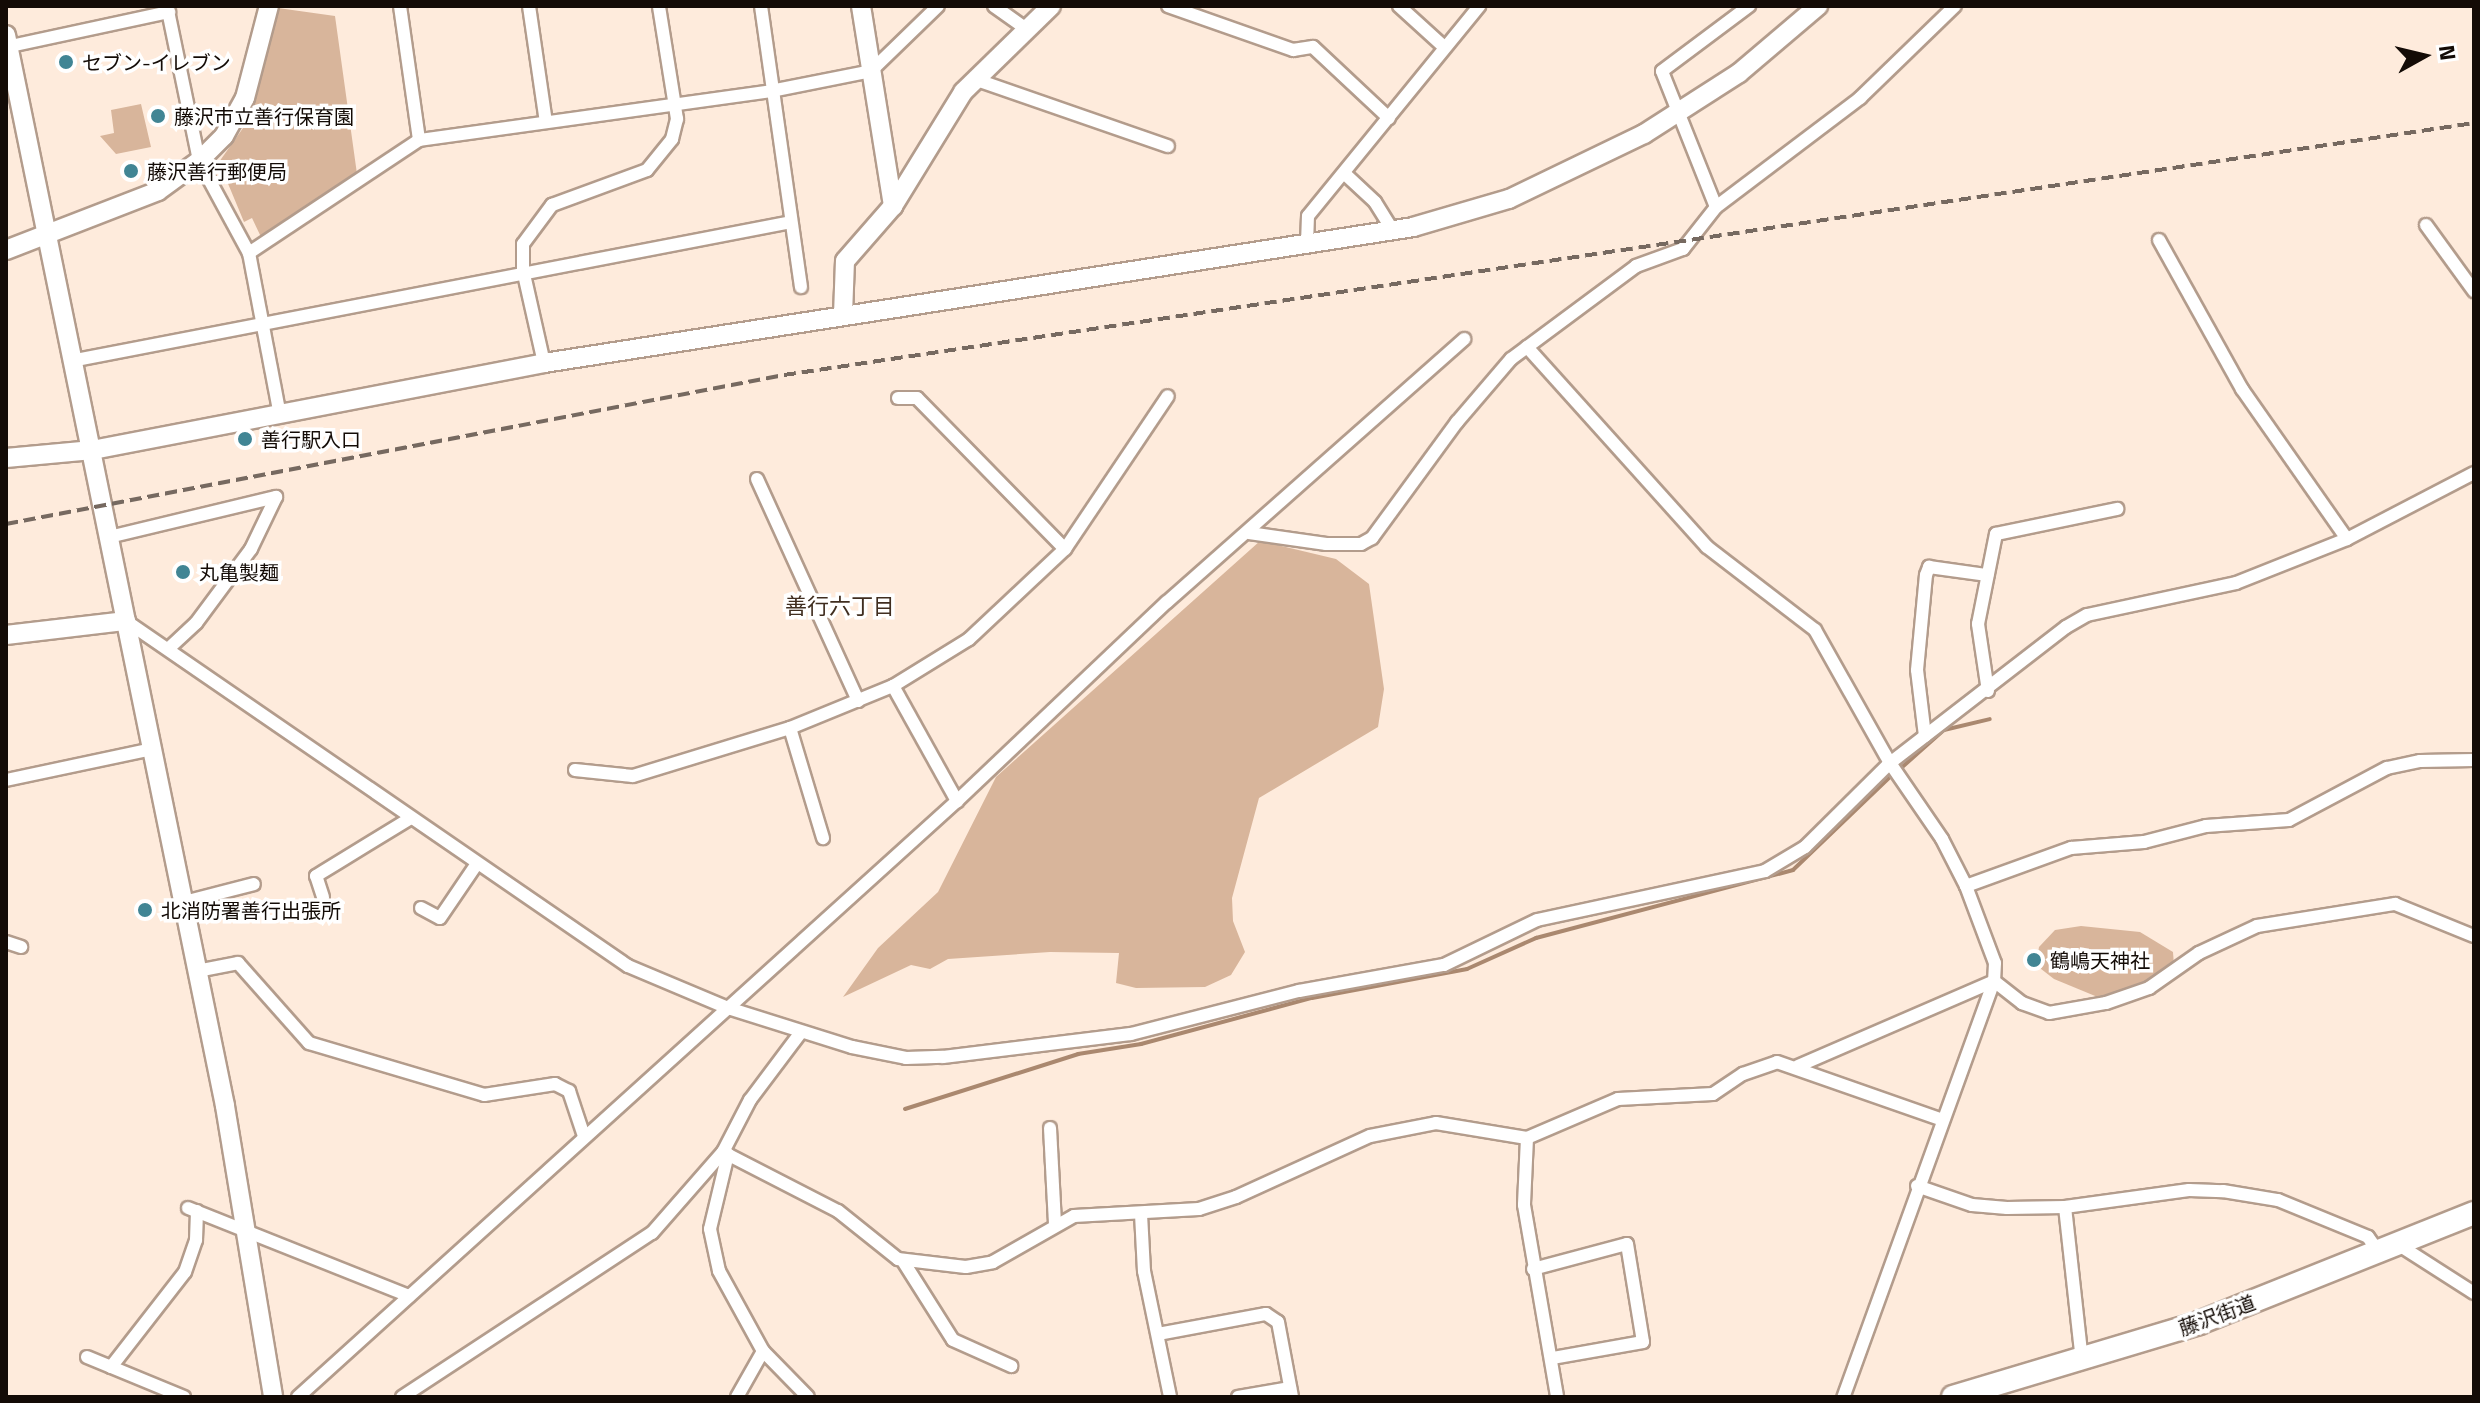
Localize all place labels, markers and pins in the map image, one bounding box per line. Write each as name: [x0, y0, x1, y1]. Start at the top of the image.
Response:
place label: セブン-イレブン: [82, 50, 231, 74]
marker: セブン-イレブン: [57, 53, 75, 71]
place label: 藤沢市立善行保育園: [174, 104, 354, 128]
marker: 藤沢市立善行保育園: [149, 107, 167, 125]
place label: 藤沢善行郵便局: [147, 159, 287, 183]
marker: 藤沢善行郵便局: [122, 162, 140, 180]
place label: 善行駅入口: [261, 427, 361, 451]
marker: 善行駅入口: [236, 430, 254, 448]
place label: 丸亀製麺: [199, 560, 279, 584]
marker: 丸亀製麺: [174, 563, 192, 581]
place label: 北消防署善行出張所: [161, 898, 341, 922]
marker: 北消防署善行出張所: [136, 901, 154, 919]
place label: 鶴嶋天神社: [2050, 948, 2150, 972]
marker: 鶴嶋天神社: [2025, 951, 2043, 969]

